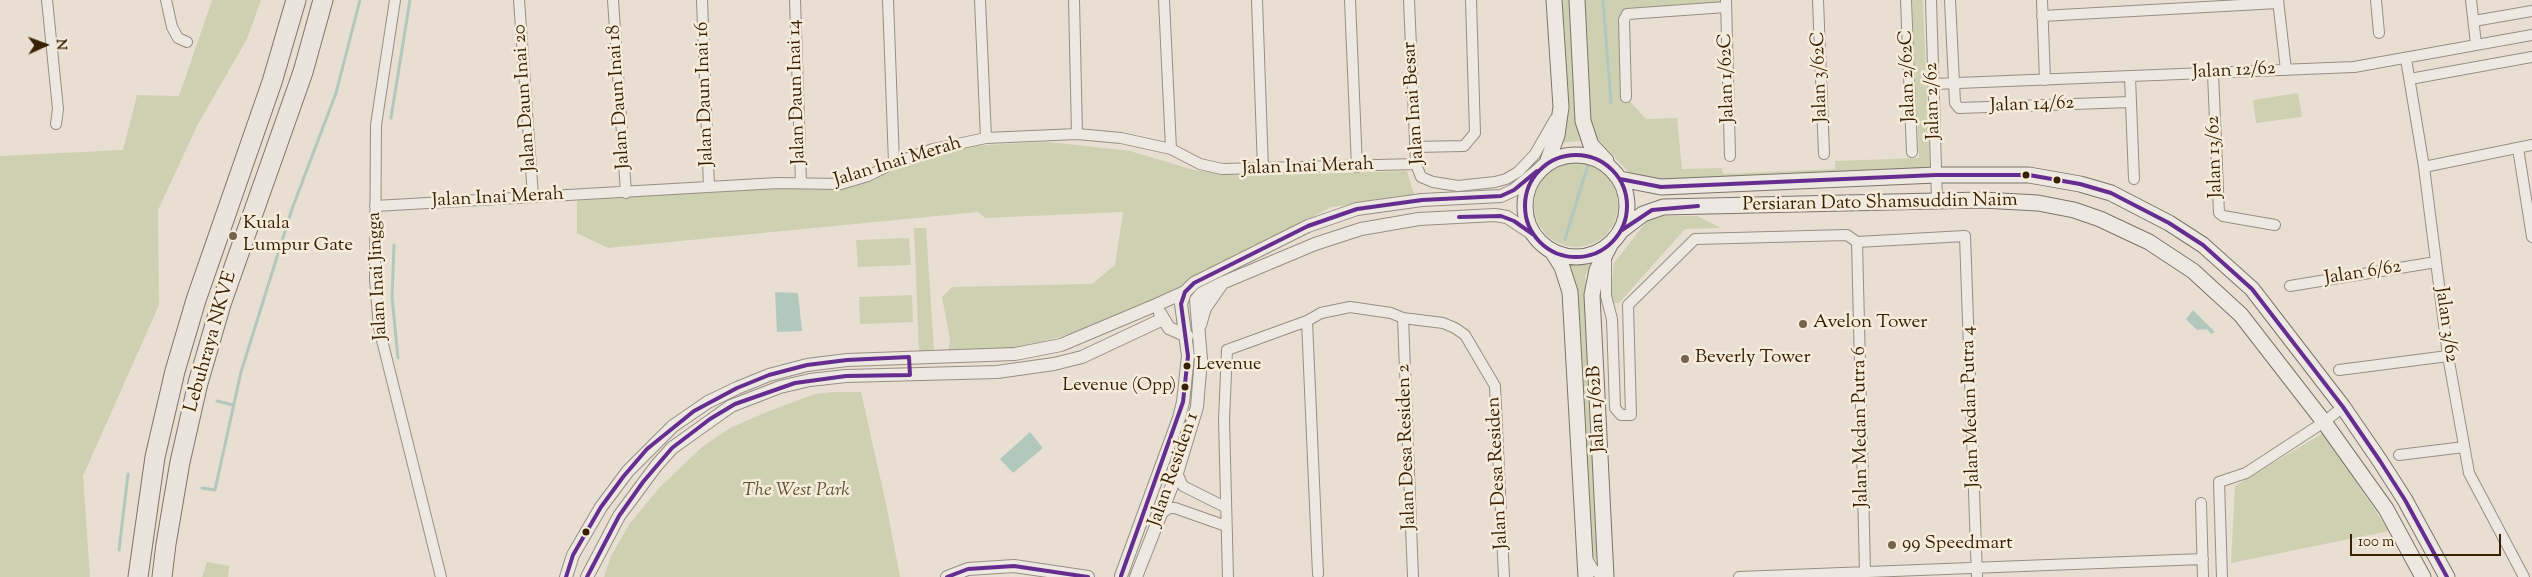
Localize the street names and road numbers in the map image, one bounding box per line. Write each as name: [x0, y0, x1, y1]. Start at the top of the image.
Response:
street label: Jalan Daun Inai 14: [784, 19, 812, 165]
street label: Jalan Daun Inai 16: [692, 21, 720, 167]
street label: Jalan Daun Inai 20: [509, 23, 543, 173]
street label: Jalan Daun Inai 18: [604, 24, 636, 170]
street label: Jalan 2/62C: [1896, 29, 1922, 123]
street label: Jalan 3/62C: [1808, 31, 1834, 123]
street label: Jalan 1/62C: [1715, 33, 1741, 123]
street label: Jalan Inai Besar: [1399, 41, 1431, 165]
street label: Jalan 12/62: [2192, 58, 2276, 86]
street label: Jalan 2/62: [1921, 62, 1947, 140]
street label: Jalan 14/62: [1989, 93, 2075, 119]
street label: Jalan 13/62: [2203, 115, 2229, 199]
street label: Jalan Inai Merah: [831, 133, 965, 193]
street label: Jalan Inai Merah: [1241, 154, 1375, 182]
street label: Jalan Inai Merah: [431, 184, 565, 214]
street label: Persiaran Dato Shamsuddin Naim: [1742, 190, 2018, 218]
street label: Jalan Inai Jingga: [364, 211, 394, 341]
street label: Jalan 6/62: [2323, 257, 2403, 291]
street label: Lebuhraya NKVE: [181, 269, 243, 415]
street label: Jalan 3/62: [2428, 286, 2462, 364]
street label: Jalan Medan Putra 4: [1958, 326, 1986, 488]
street label: Jalan Medan Putra 6: [1849, 346, 1875, 508]
street label: Jalan Desa Residen 2: [1394, 364, 1422, 530]
street label: Jalan 1/62B: [1584, 365, 1612, 453]
street label: Jalan Desa Residen: [1484, 396, 1514, 550]
street label: Jalan Residen 1: [1145, 410, 1205, 530]

